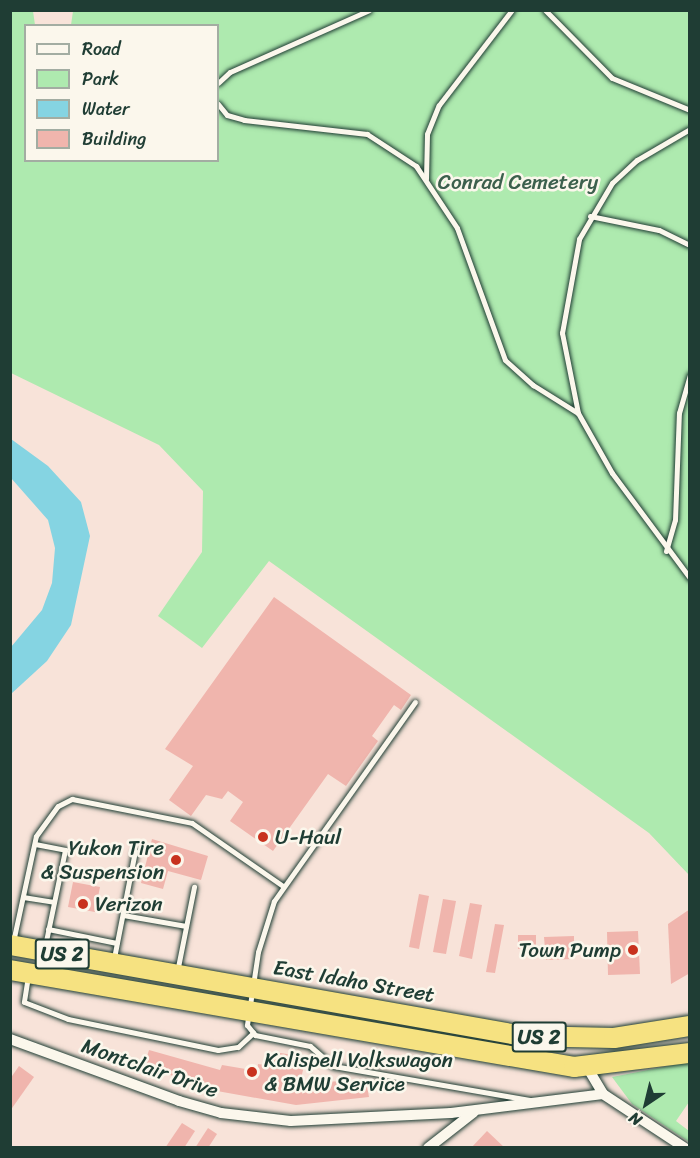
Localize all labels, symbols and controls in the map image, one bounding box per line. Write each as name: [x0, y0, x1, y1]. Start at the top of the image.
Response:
legend: [24, 24, 219, 162]
text: Road: [82, 33, 121, 65]
text: Park: [82, 63, 119, 95]
text: Water: [82, 93, 129, 125]
text: Building: [82, 123, 146, 155]
park label: Conrad Cemetery: [438, 169, 598, 195]
place label: U-Haul: [275, 824, 341, 850]
marker: U-Haul: [256, 830, 270, 844]
place label: Yukon Tire & Suspension: [40, 835, 164, 885]
marker: Yukon Tire & Suspension: [169, 853, 183, 867]
place label: Verizon: [95, 891, 163, 917]
marker: Verizon: [76, 897, 90, 911]
road number: US 2: [34, 937, 90, 971]
place label: Town Pump: [518, 937, 621, 963]
marker: Town Pump: [626, 943, 640, 957]
street label: East Idaho Street: [271, 954, 437, 1008]
road number: US 2: [510, 1020, 568, 1054]
street label: Montclair Drive: [78, 1033, 222, 1103]
place label: Kalispell Volkswagon & BMW Service: [264, 1047, 452, 1097]
marker: Kalispell Volkswagon & BMW Service: [245, 1065, 259, 1079]
north arrow: [616, 1074, 676, 1134]
text: N: [623, 1104, 648, 1134]

